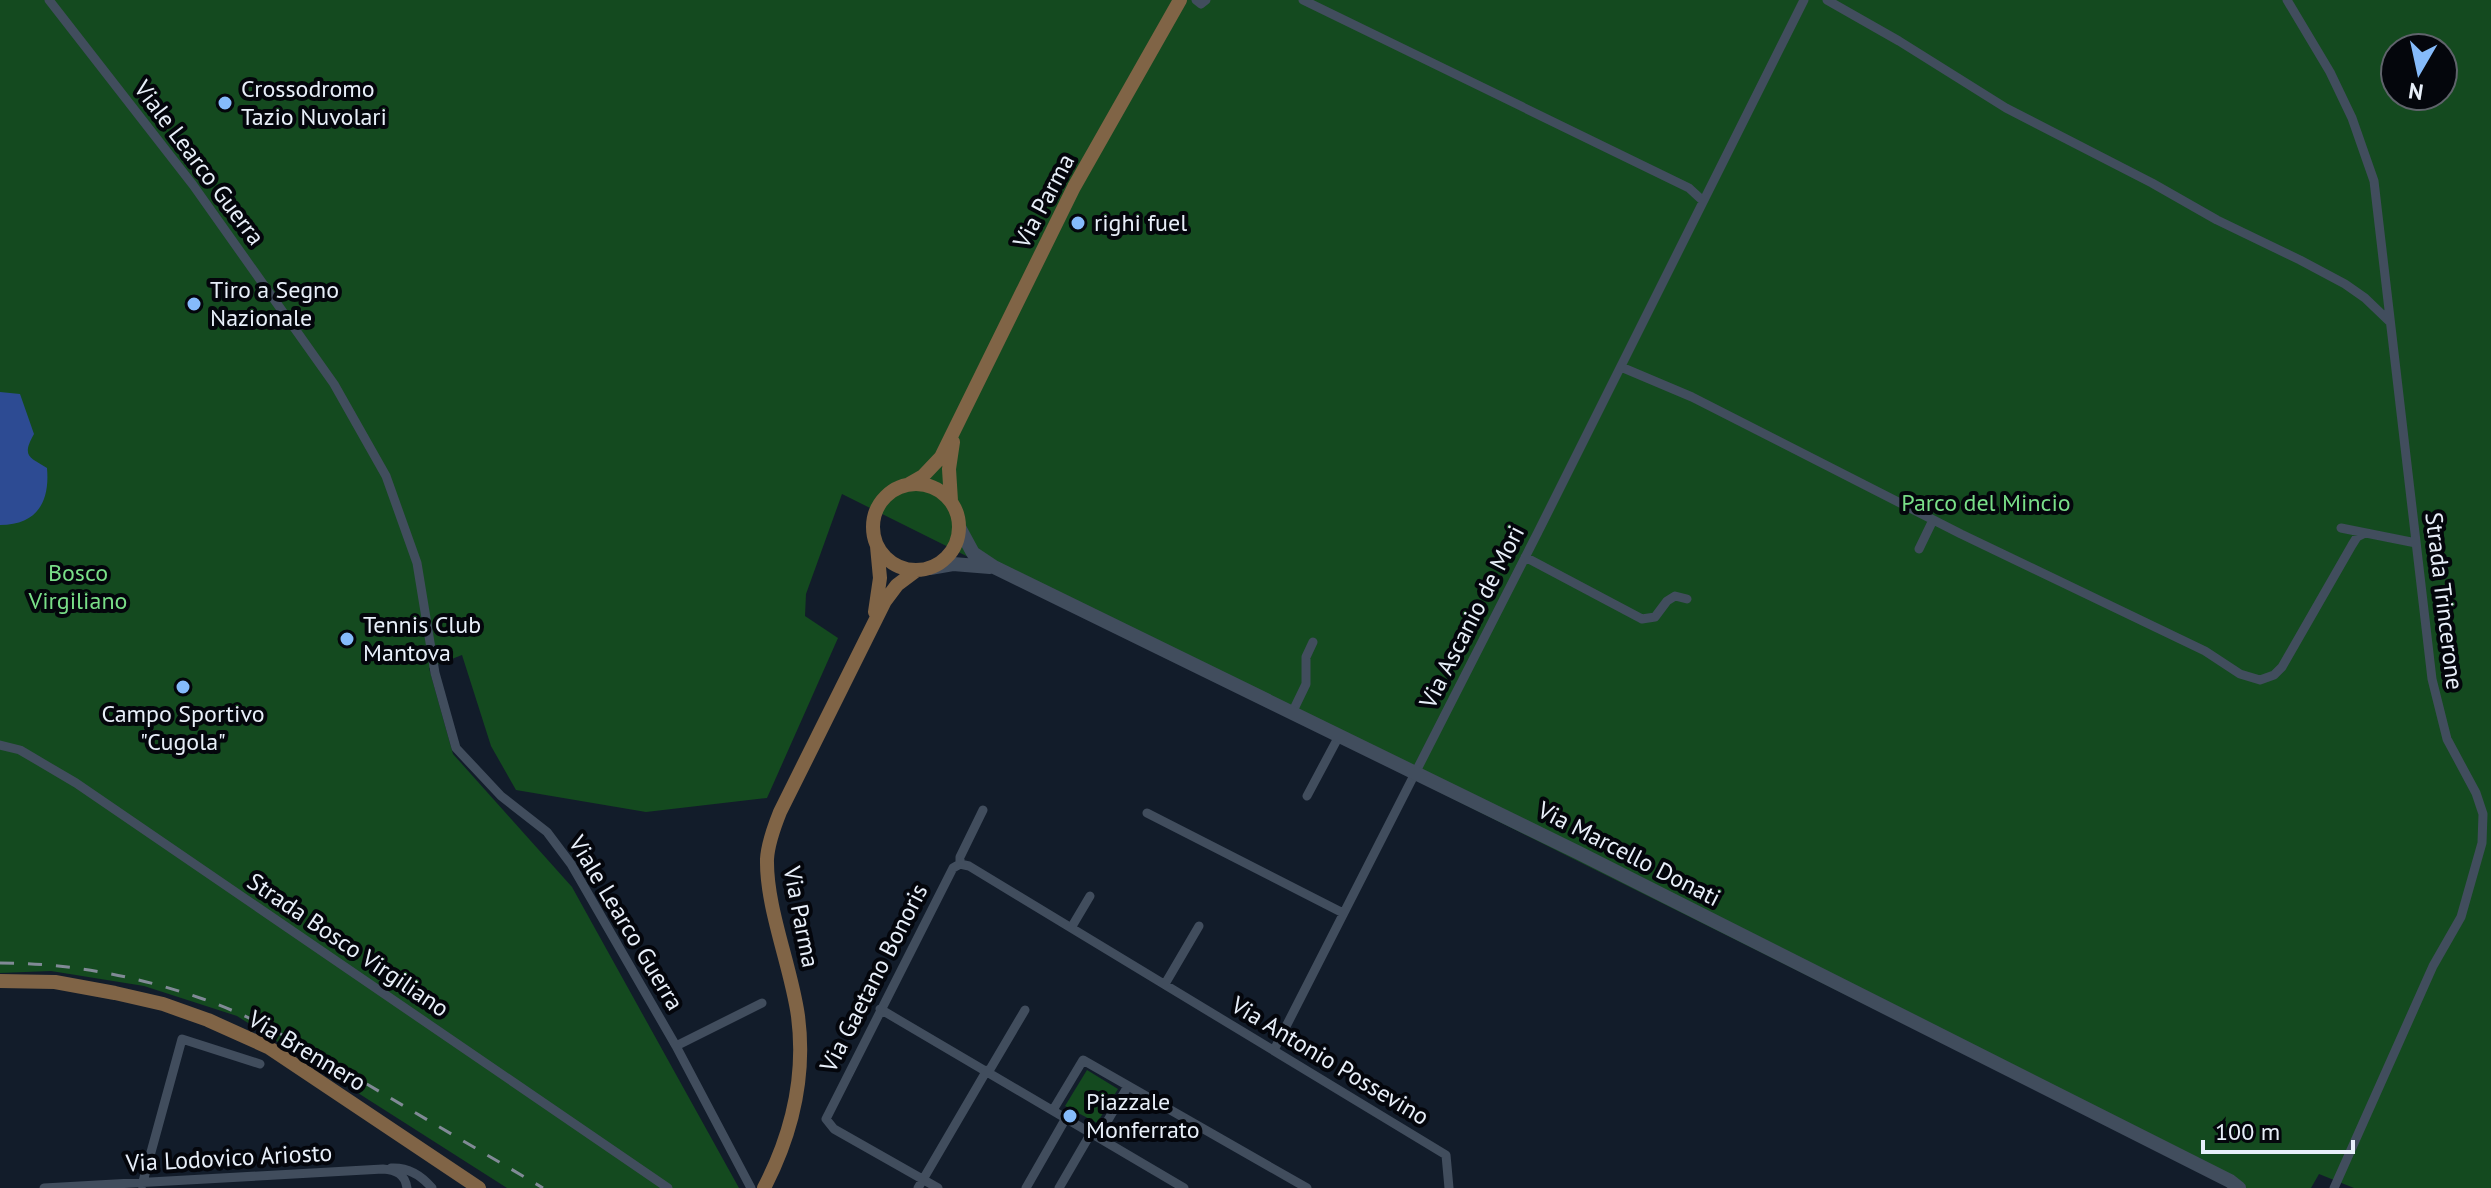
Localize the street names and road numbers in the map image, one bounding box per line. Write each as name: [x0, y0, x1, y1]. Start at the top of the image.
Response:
street label: Viale Learco Guerra: [127, 73, 271, 251]
street label: Via Parma: [1005, 148, 1081, 254]
street label: Strada Trincerone: [2418, 510, 2471, 692]
street label: Via Ascanio de Mori: [1412, 520, 1531, 714]
street label: Via Marcello Donati: [1532, 794, 1726, 913]
street label: Viale Learco Guerra: [562, 829, 691, 1016]
street label: Via Parma: [776, 863, 826, 970]
street label: Strada Bosco Virgiliano: [241, 866, 455, 1024]
street label: Via Gaetano Bonoris: [812, 878, 934, 1078]
street label: Via Antonio Possevino: [1225, 989, 1435, 1132]
street label: Via Brennero: [242, 1003, 372, 1098]
street label: Via Lodovico Ariosto: [124, 1137, 333, 1178]

